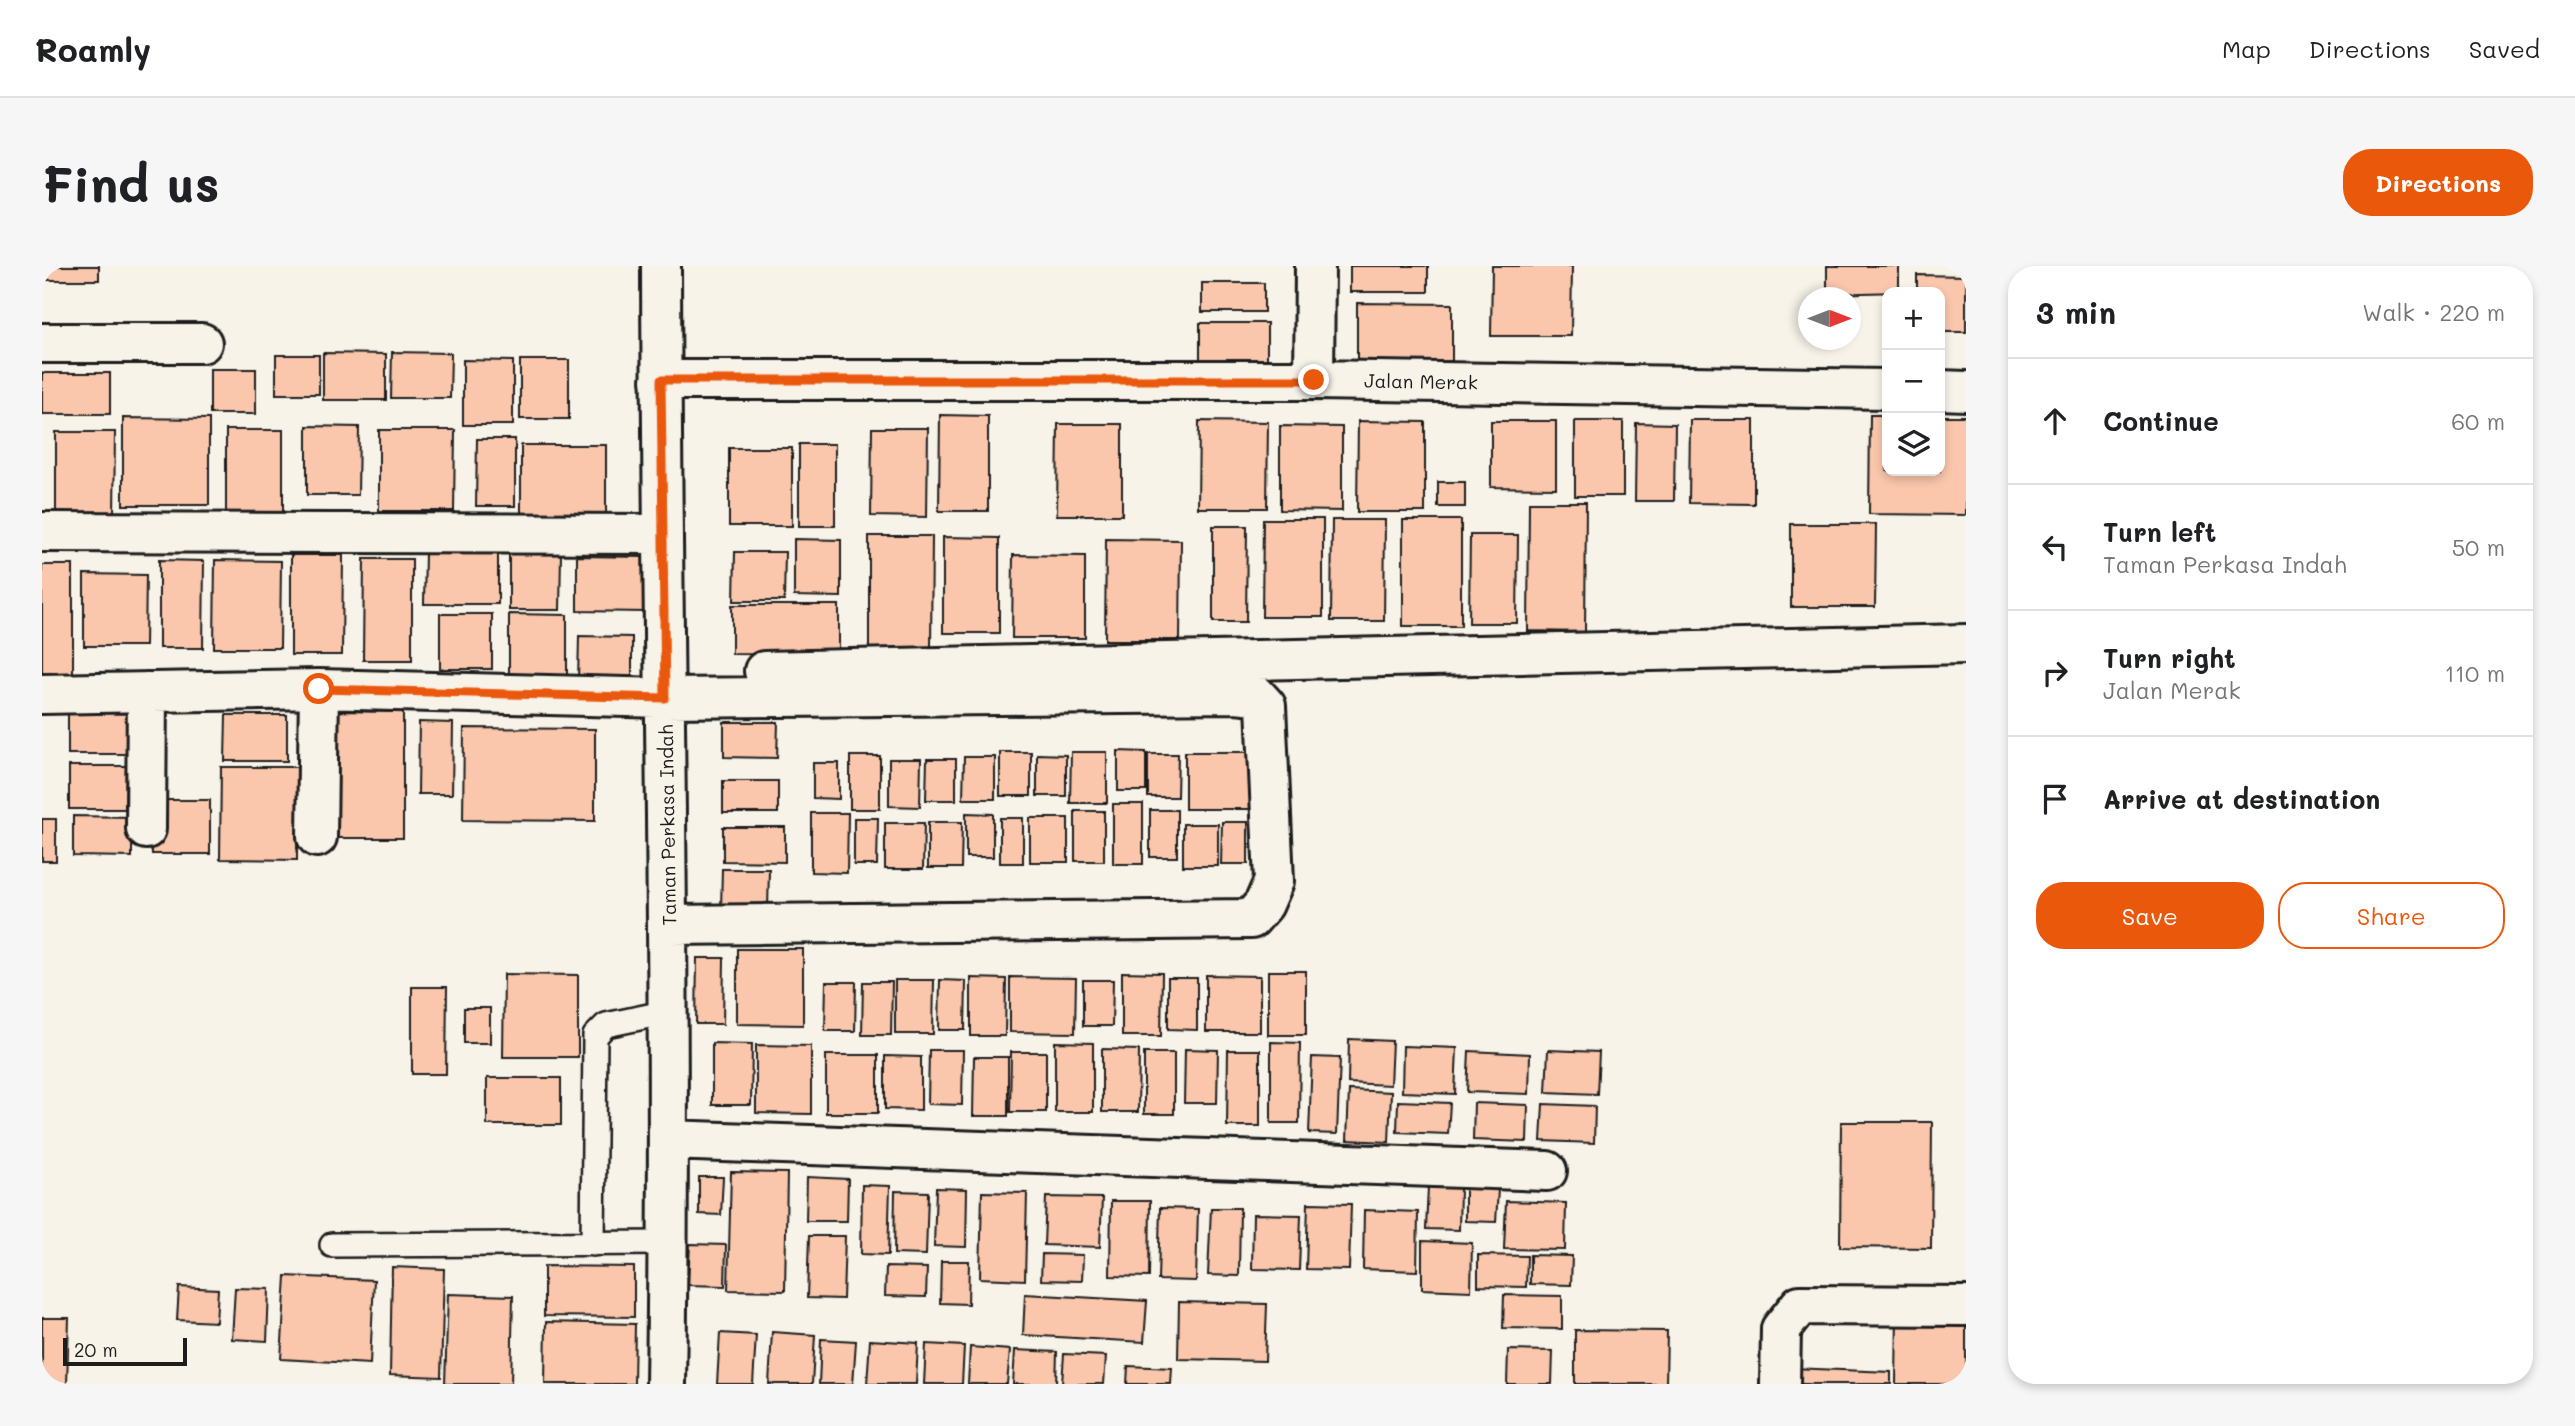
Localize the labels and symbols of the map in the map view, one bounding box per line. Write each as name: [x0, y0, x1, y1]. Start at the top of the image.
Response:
north arrow: [1798, 287, 1861, 350]
route end: [1298, 364, 1329, 395]
street label: Jalan Merak: [1364, 368, 1478, 394]
route start: [303, 673, 334, 704]
street label: Taman Perkasa Indah: [653, 724, 681, 926]
scale bar: [63, 1335, 187, 1367]

